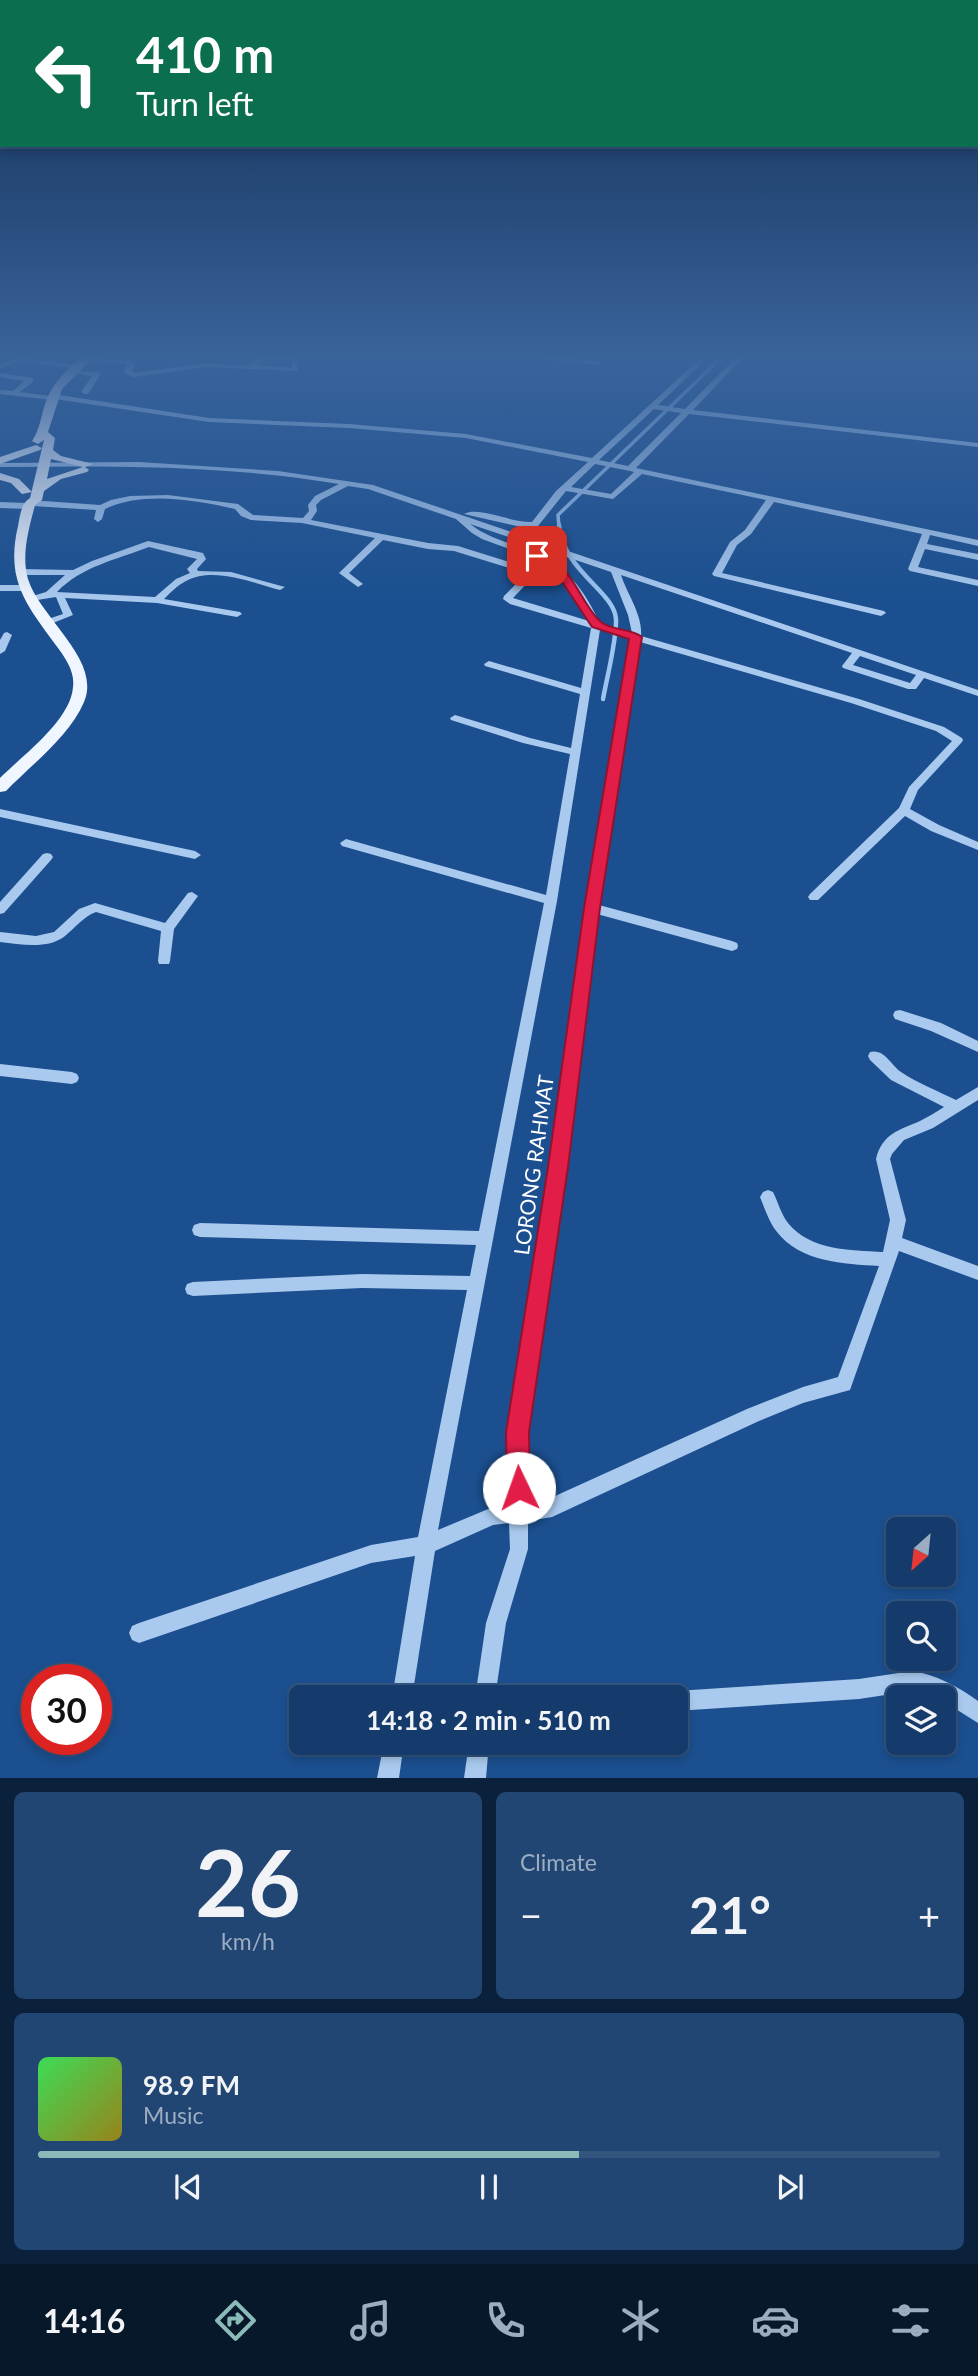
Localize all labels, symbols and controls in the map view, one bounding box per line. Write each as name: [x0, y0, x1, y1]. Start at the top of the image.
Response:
text: 410 m: [136, 25, 274, 83]
icon: left: [21, 28, 112, 119]
text: Turn left: [136, 84, 253, 123]
pin: [507, 526, 567, 586]
icon: arrive: [518, 537, 556, 575]
street label: LORONG RAHMAT: [508, 1073, 558, 1257]
position arrow: [482, 1451, 556, 1525]
north arrow: [886, 1517, 956, 1587]
map controls: [886, 1517, 956, 1755]
button: search: [886, 1601, 956, 1671]
speed limit sign: 30: [21, 1664, 112, 1755]
button: layers: [886, 1685, 956, 1755]
text: 14:18 · 2 min · 510 m: [366, 1704, 611, 1736]
text: 26: [195, 1827, 301, 1936]
text: Climate: [520, 1848, 597, 1876]
text: 21°: [689, 1883, 771, 1945]
text: −: [520, 1892, 542, 1938]
text: +: [918, 1892, 940, 1938]
text: km/h: [221, 1927, 275, 1955]
text: 98.9 FM: [143, 2069, 240, 2101]
text: Music: [143, 2101, 203, 2129]
icon: previous: [169, 2168, 207, 2206]
icon: pause: [470, 2168, 508, 2206]
icon: next: [771, 2168, 809, 2206]
icon: directions: [211, 2296, 260, 2345]
icon: music: [346, 2296, 395, 2345]
icon: phone: [481, 2296, 530, 2345]
icon: climate: [616, 2296, 665, 2345]
icon: car: [751, 2296, 800, 2345]
icon: filters: [886, 2296, 935, 2345]
text: 14:16: [43, 2301, 125, 2340]

